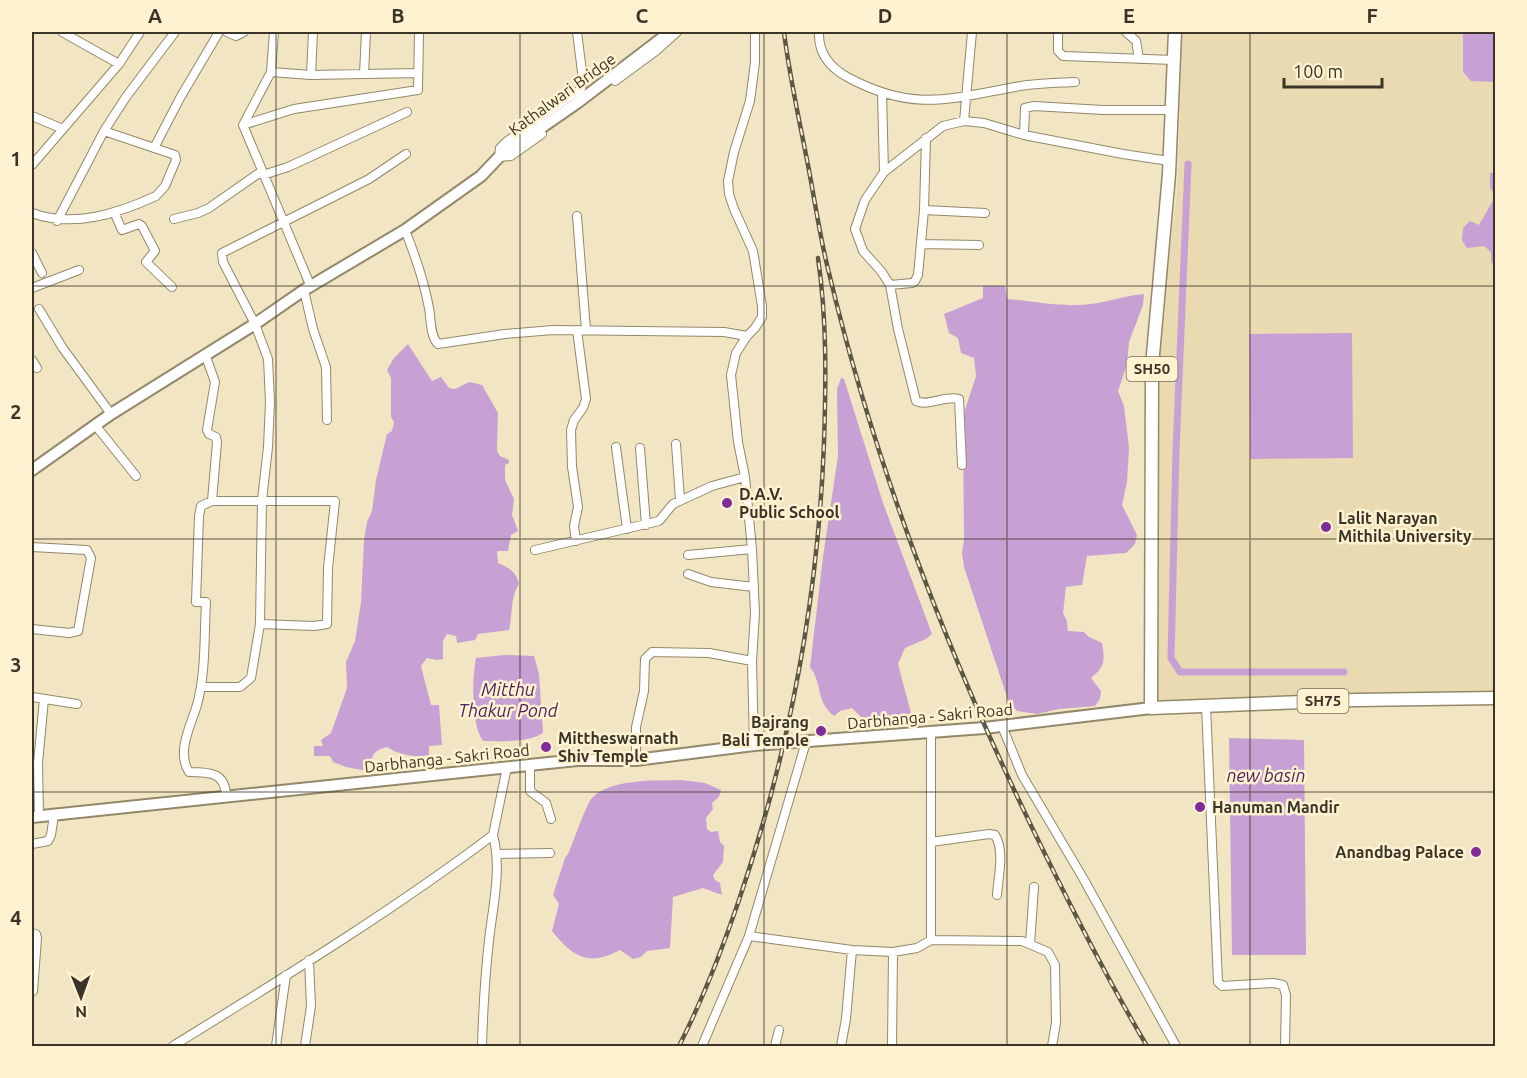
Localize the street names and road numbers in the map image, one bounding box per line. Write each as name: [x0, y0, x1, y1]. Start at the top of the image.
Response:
street label: Kathalwari Bridge: [505, 49, 619, 139]
road number: SH50: [1126, 357, 1178, 381]
road number: SH75: [1298, 689, 1348, 713]
street label: Darbhanga - Sakri Road: [847, 700, 1013, 732]
street label: Darbhanga - Sakri Road: [363, 740, 531, 776]

